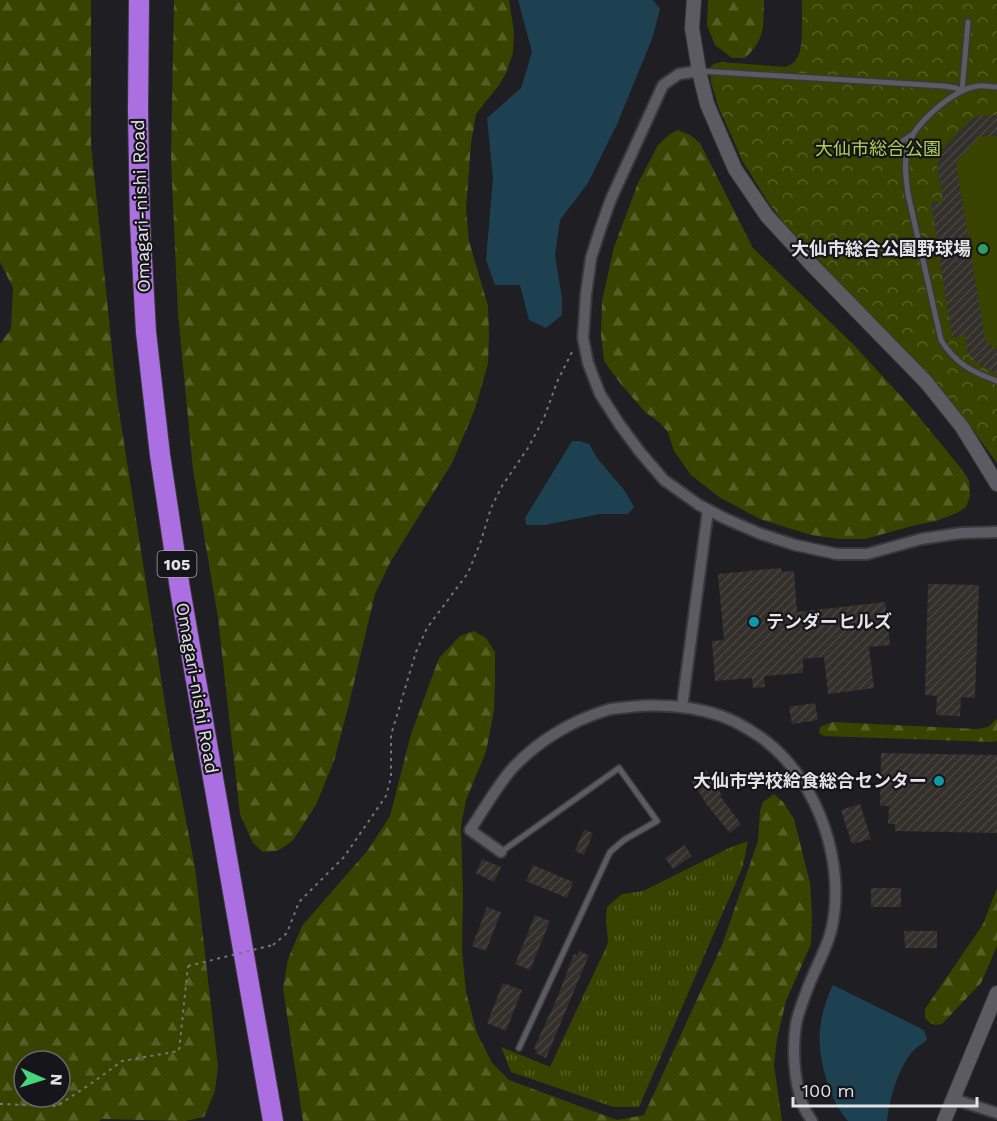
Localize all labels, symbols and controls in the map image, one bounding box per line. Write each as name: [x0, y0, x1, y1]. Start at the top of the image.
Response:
street label: Omagari-nishi Road: [127, 119, 154, 293]
park label: 大仙市総合公園: [815, 138, 941, 159]
place label: 大仙市総合公園野球場: [791, 238, 971, 259]
marker: 大仙市総合公園野球場: [976, 242, 990, 256]
road number: 105: [158, 551, 196, 577]
street label: Omagari-nishi Road: [172, 601, 223, 775]
place label: テンダーヒルズ: [766, 611, 892, 632]
marker: テンダーヒルズ: [747, 615, 761, 629]
place label: 大仙市学校給食総合センター: [693, 770, 927, 791]
marker: 大仙市学校給食総合センター: [932, 774, 946, 788]
north arrow: [12, 1049, 72, 1109]
scale bar: [793, 1070, 978, 1108]
text: N: [47, 1073, 66, 1086]
text: 100 m: [802, 1080, 855, 1101]

